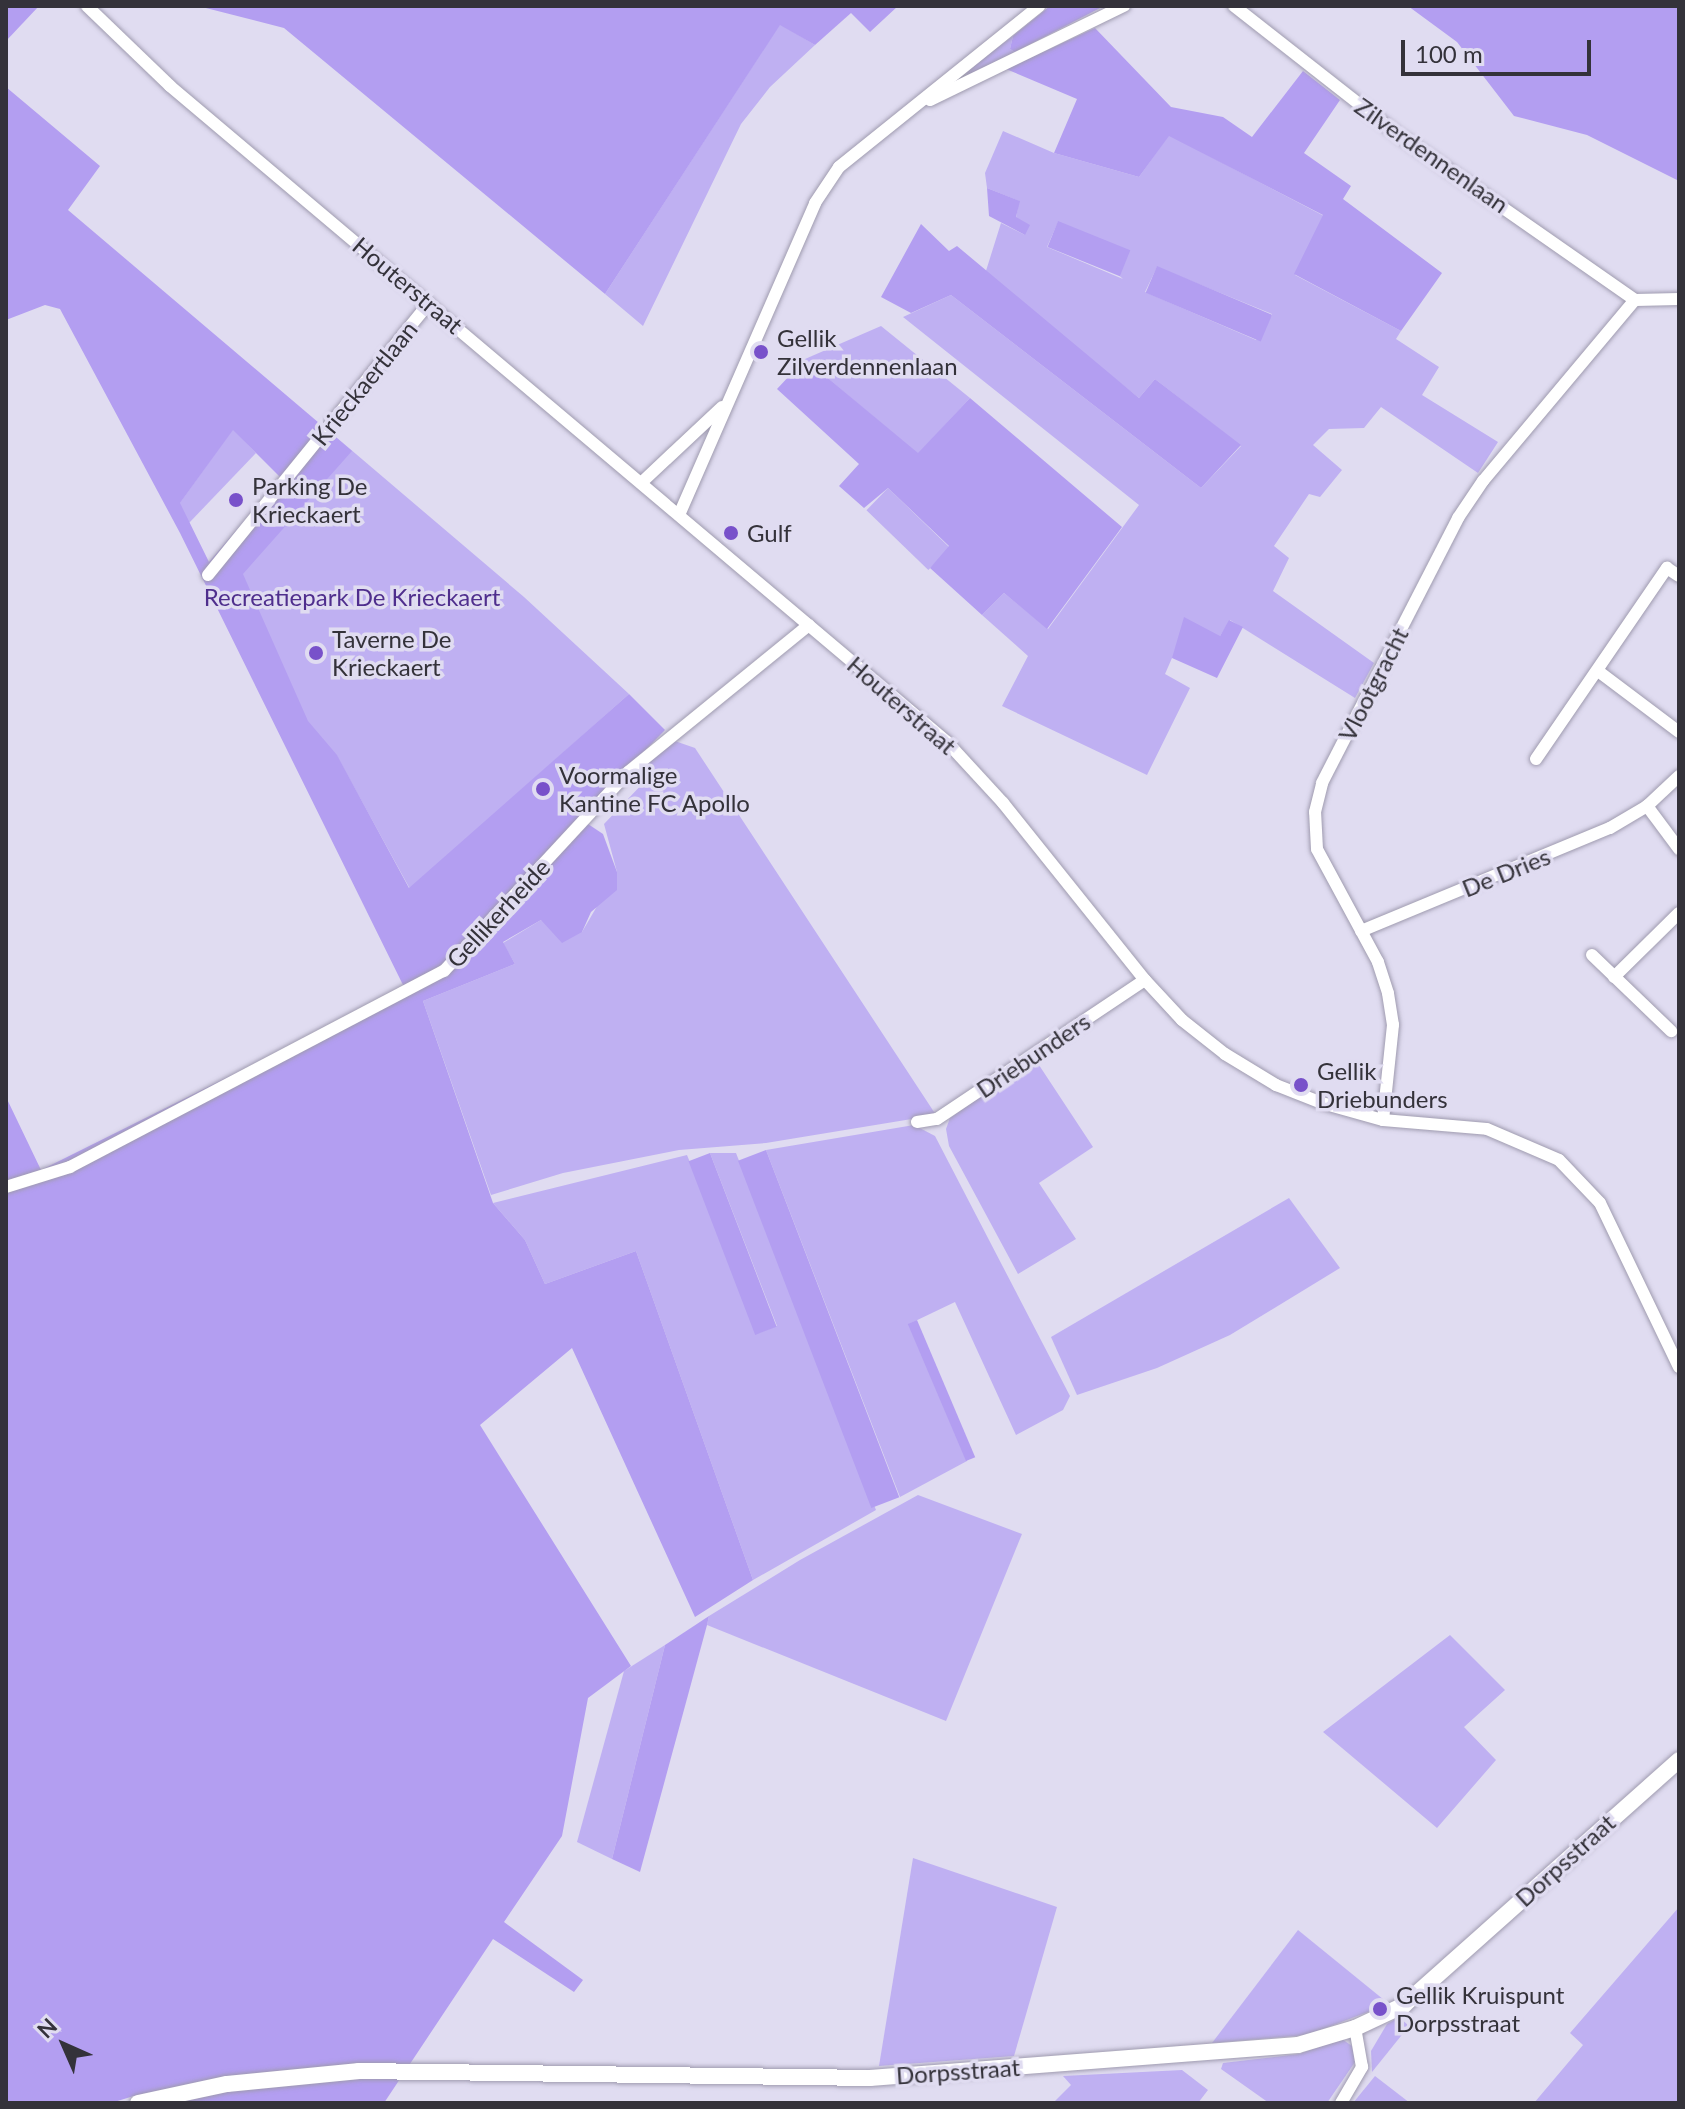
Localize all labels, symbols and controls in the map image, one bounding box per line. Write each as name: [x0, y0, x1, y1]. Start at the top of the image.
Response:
scale bar: [1405, 24, 1595, 74]
text: 100 m: [1415, 39, 1483, 68]
street label: Zilverdennenlaan: [1350, 91, 1514, 219]
street label: Houterstraat: [347, 231, 469, 339]
street label: Krieckaertlaan: [305, 315, 423, 451]
place label: Gellik Zilverdennenlaan: [777, 324, 958, 380]
marker: Gellik Zilverdennenlaan: [752, 343, 770, 361]
place label: Parking De Krieckaert: [252, 472, 367, 528]
marker: Parking De Krieckaert: [227, 491, 245, 509]
place label: Gulf: [747, 519, 792, 547]
marker: Gulf: [722, 524, 740, 542]
park label: Recreatiepark De Krieckaert: [204, 583, 500, 611]
street label: Vlootgracht: [1332, 622, 1414, 746]
place label: Taverne De Krieckaert: [332, 625, 452, 681]
marker: Taverne De Krieckaert: [307, 644, 325, 662]
street label: Houterstraat: [842, 650, 962, 760]
place label: Voormalige Kantine FC Apollo: [559, 761, 751, 817]
marker: Voormalige Kantine FC Apollo: [534, 780, 552, 798]
street label: De Dries: [1458, 841, 1554, 903]
street label: Gellikerheide: [440, 853, 556, 973]
street label: Driebunders: [971, 1007, 1095, 1103]
place label: Gellik Driebunders: [1317, 1057, 1448, 1113]
marker: Gellik Driebunders: [1292, 1076, 1310, 1094]
street label: Dorpsstraat: [1509, 1808, 1621, 1912]
place label: Gellik Kruispunt Dorpsstraat: [1396, 1981, 1564, 2037]
marker: Gellik Kruispunt Dorpsstraat: [1371, 2000, 1389, 2018]
north arrow: [24, 2005, 104, 2085]
text: N: [31, 2012, 62, 2043]
street label: Dorpsstraat: [895, 2052, 1021, 2090]

